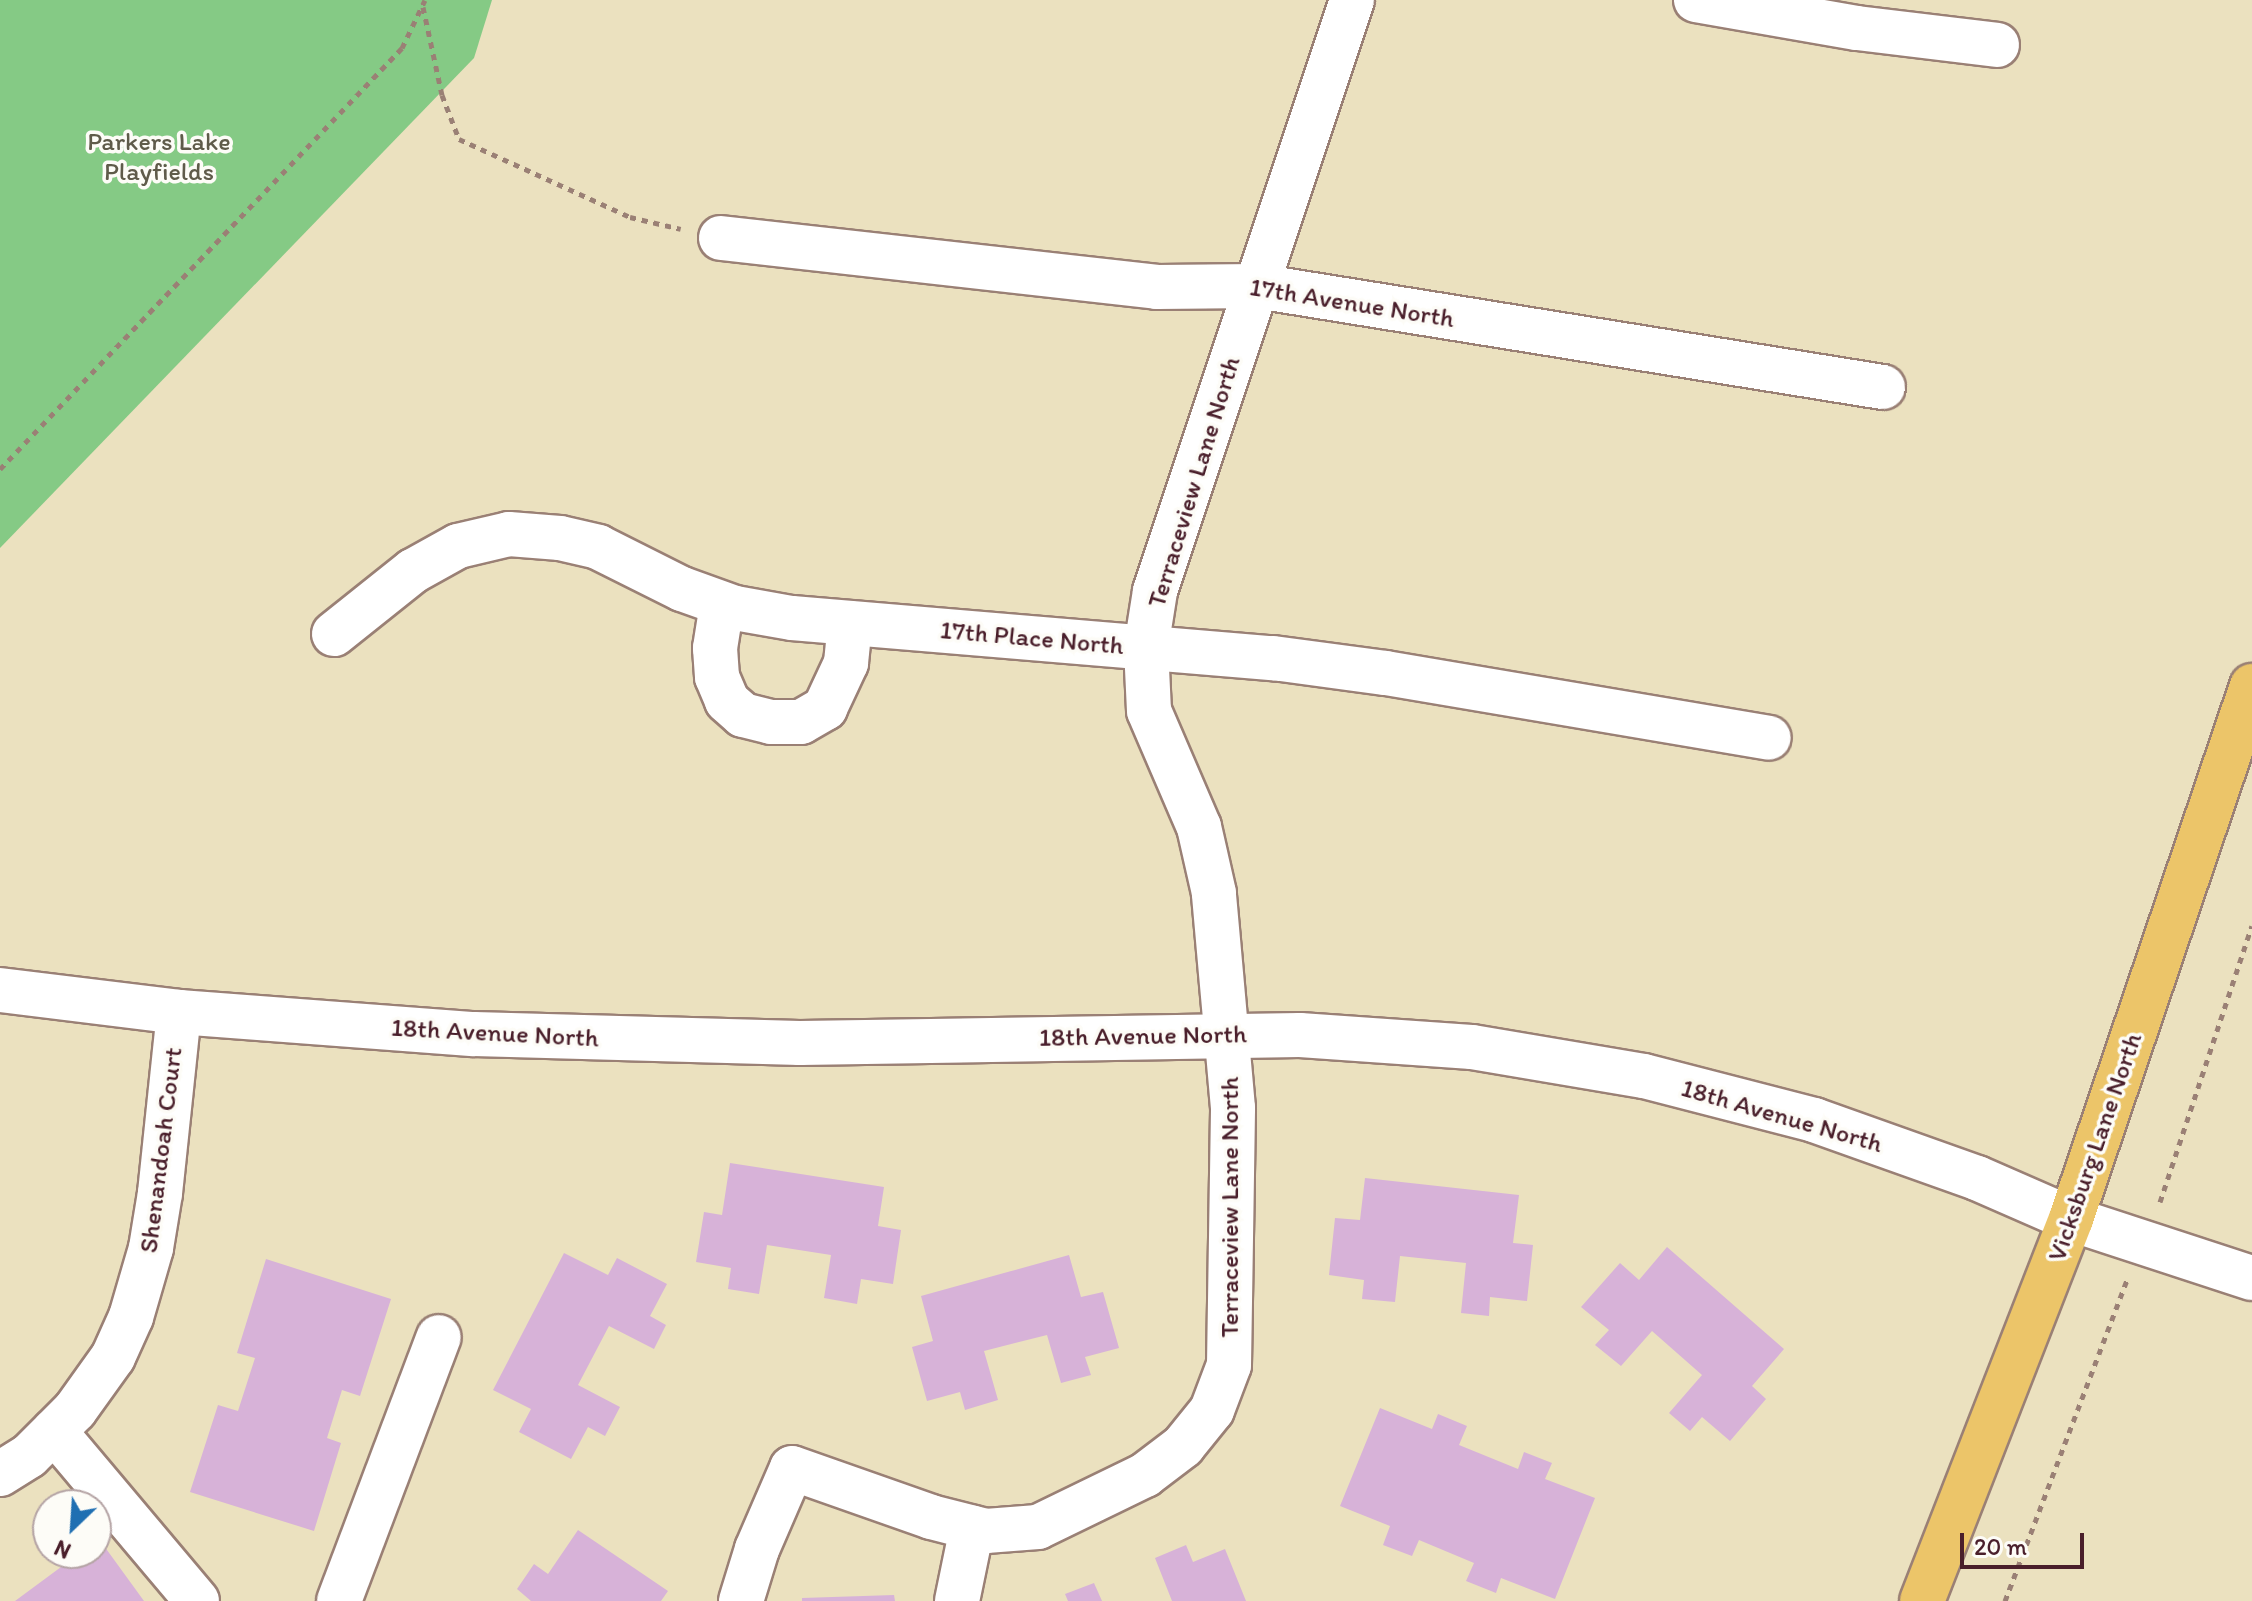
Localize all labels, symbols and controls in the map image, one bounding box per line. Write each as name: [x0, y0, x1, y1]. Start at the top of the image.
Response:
park label: Parkers Lake Playfields: [87, 126, 231, 188]
street label: 17th Avenue North: [1248, 271, 1456, 335]
street label: Terraceview Lane North: [1141, 353, 1247, 611]
street label: 17th Place North: [939, 614, 1125, 662]
street label: 18th Avenue North: [391, 1012, 599, 1054]
street label: 18th Avenue North: [1039, 1019, 1247, 1053]
street label: Vicksburg Lane North: [2041, 1028, 2149, 1266]
street label: Shenandoah Court: [133, 1045, 189, 1255]
street label: 18th Avenue North: [1678, 1072, 1886, 1160]
street label: Terraceview Lane North: [1214, 1077, 1246, 1337]
north arrow: [32, 1489, 112, 1569]
scale bar: [1964, 1517, 2088, 1567]
text: 20 m: [1974, 1532, 2027, 1561]
text: N: [50, 1534, 75, 1565]

